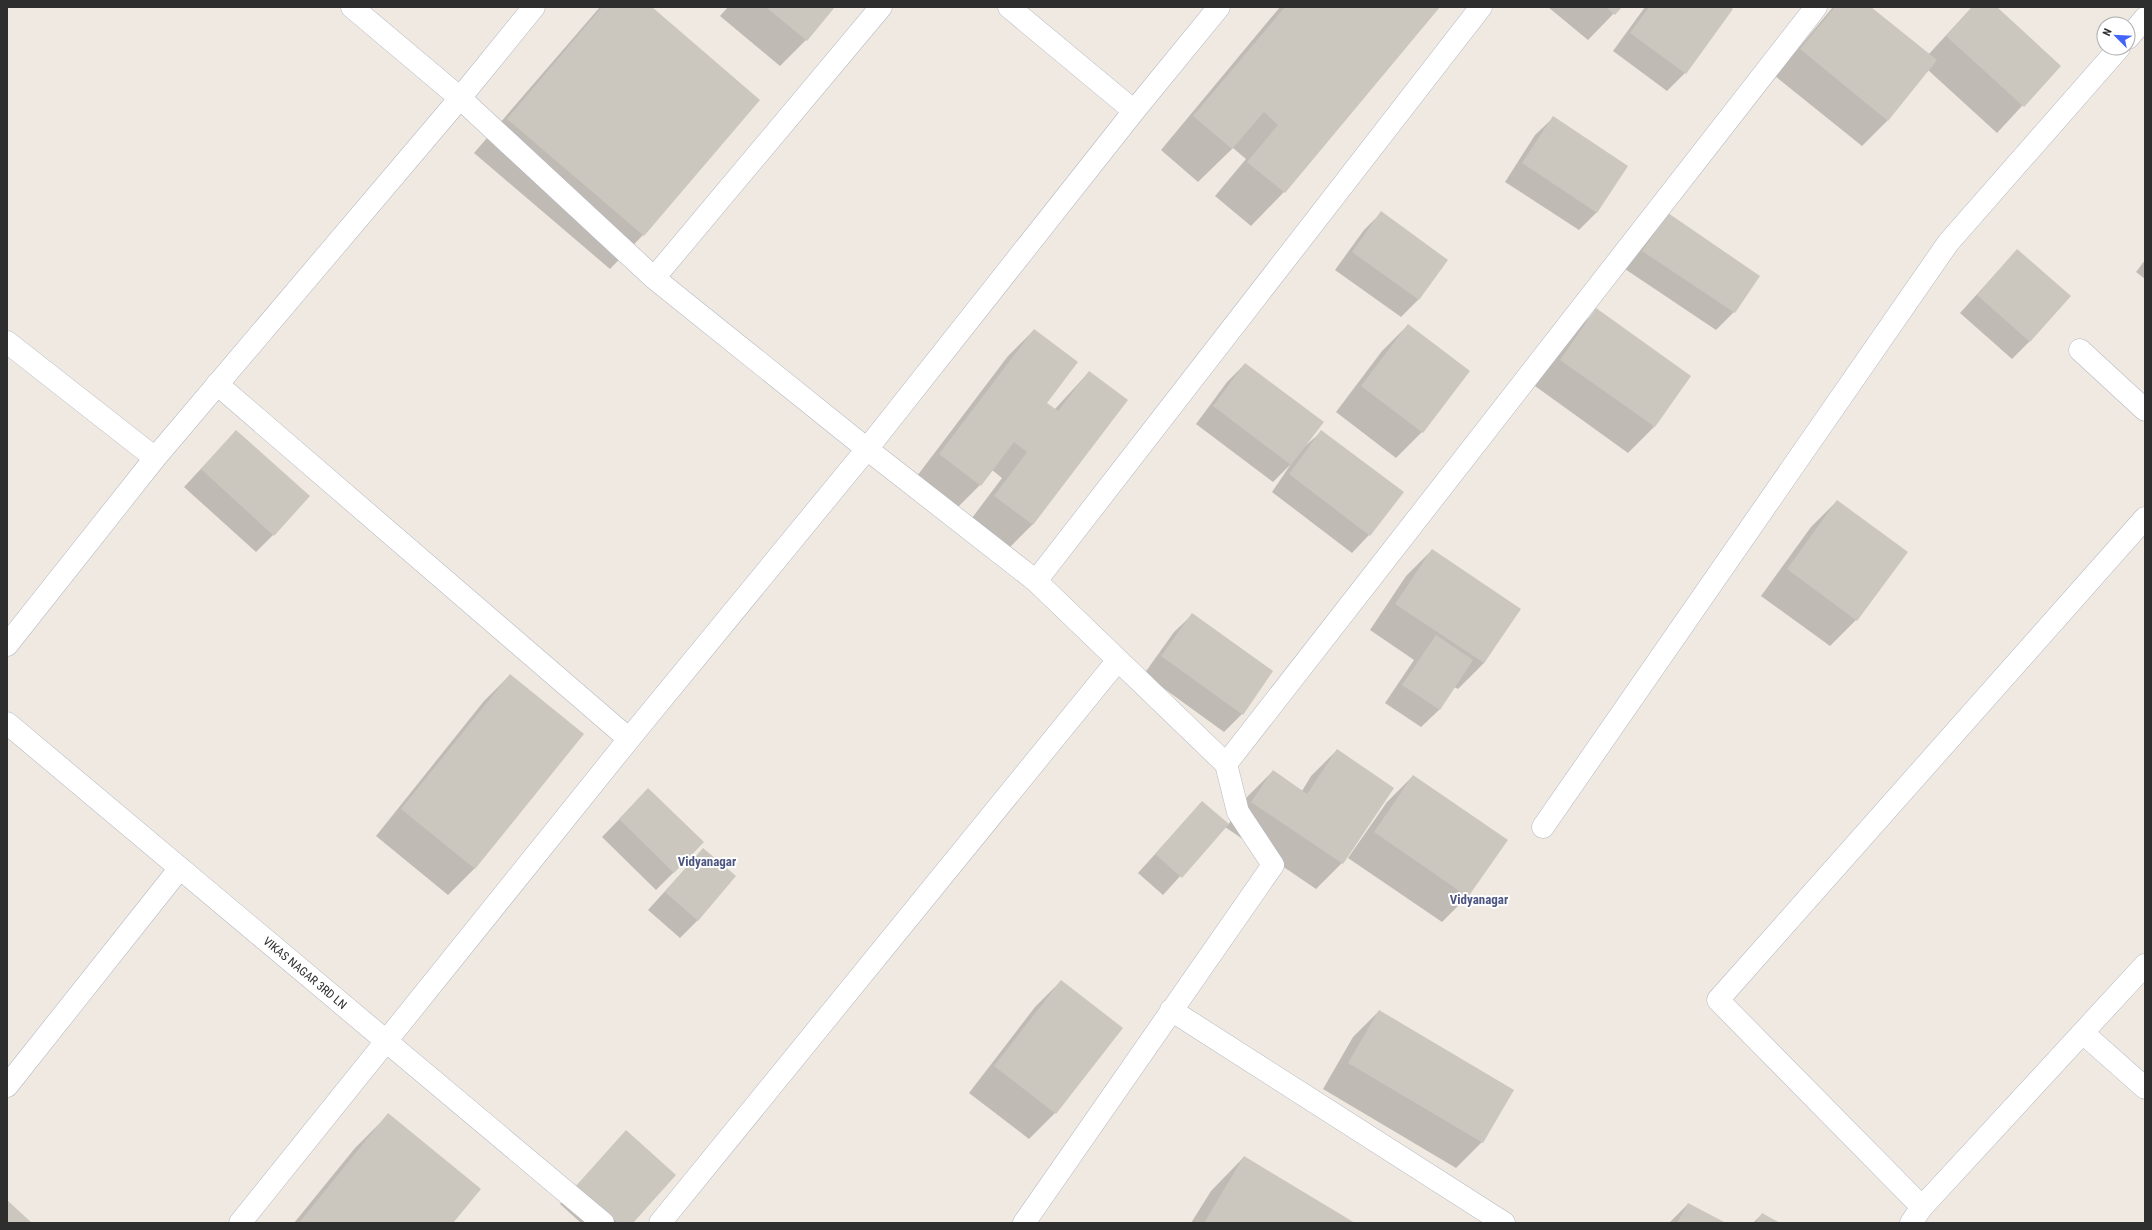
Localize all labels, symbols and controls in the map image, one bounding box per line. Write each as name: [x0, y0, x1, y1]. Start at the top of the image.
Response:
north arrow: [2096, 16, 2136, 56]
text: N: [2100, 26, 2115, 38]
district label: Vidyanagar: [678, 854, 737, 869]
district label: Vidyanagar: [1450, 892, 1509, 907]
street label: VIKAS NAGAR 3RD LN: [260, 934, 350, 1012]

